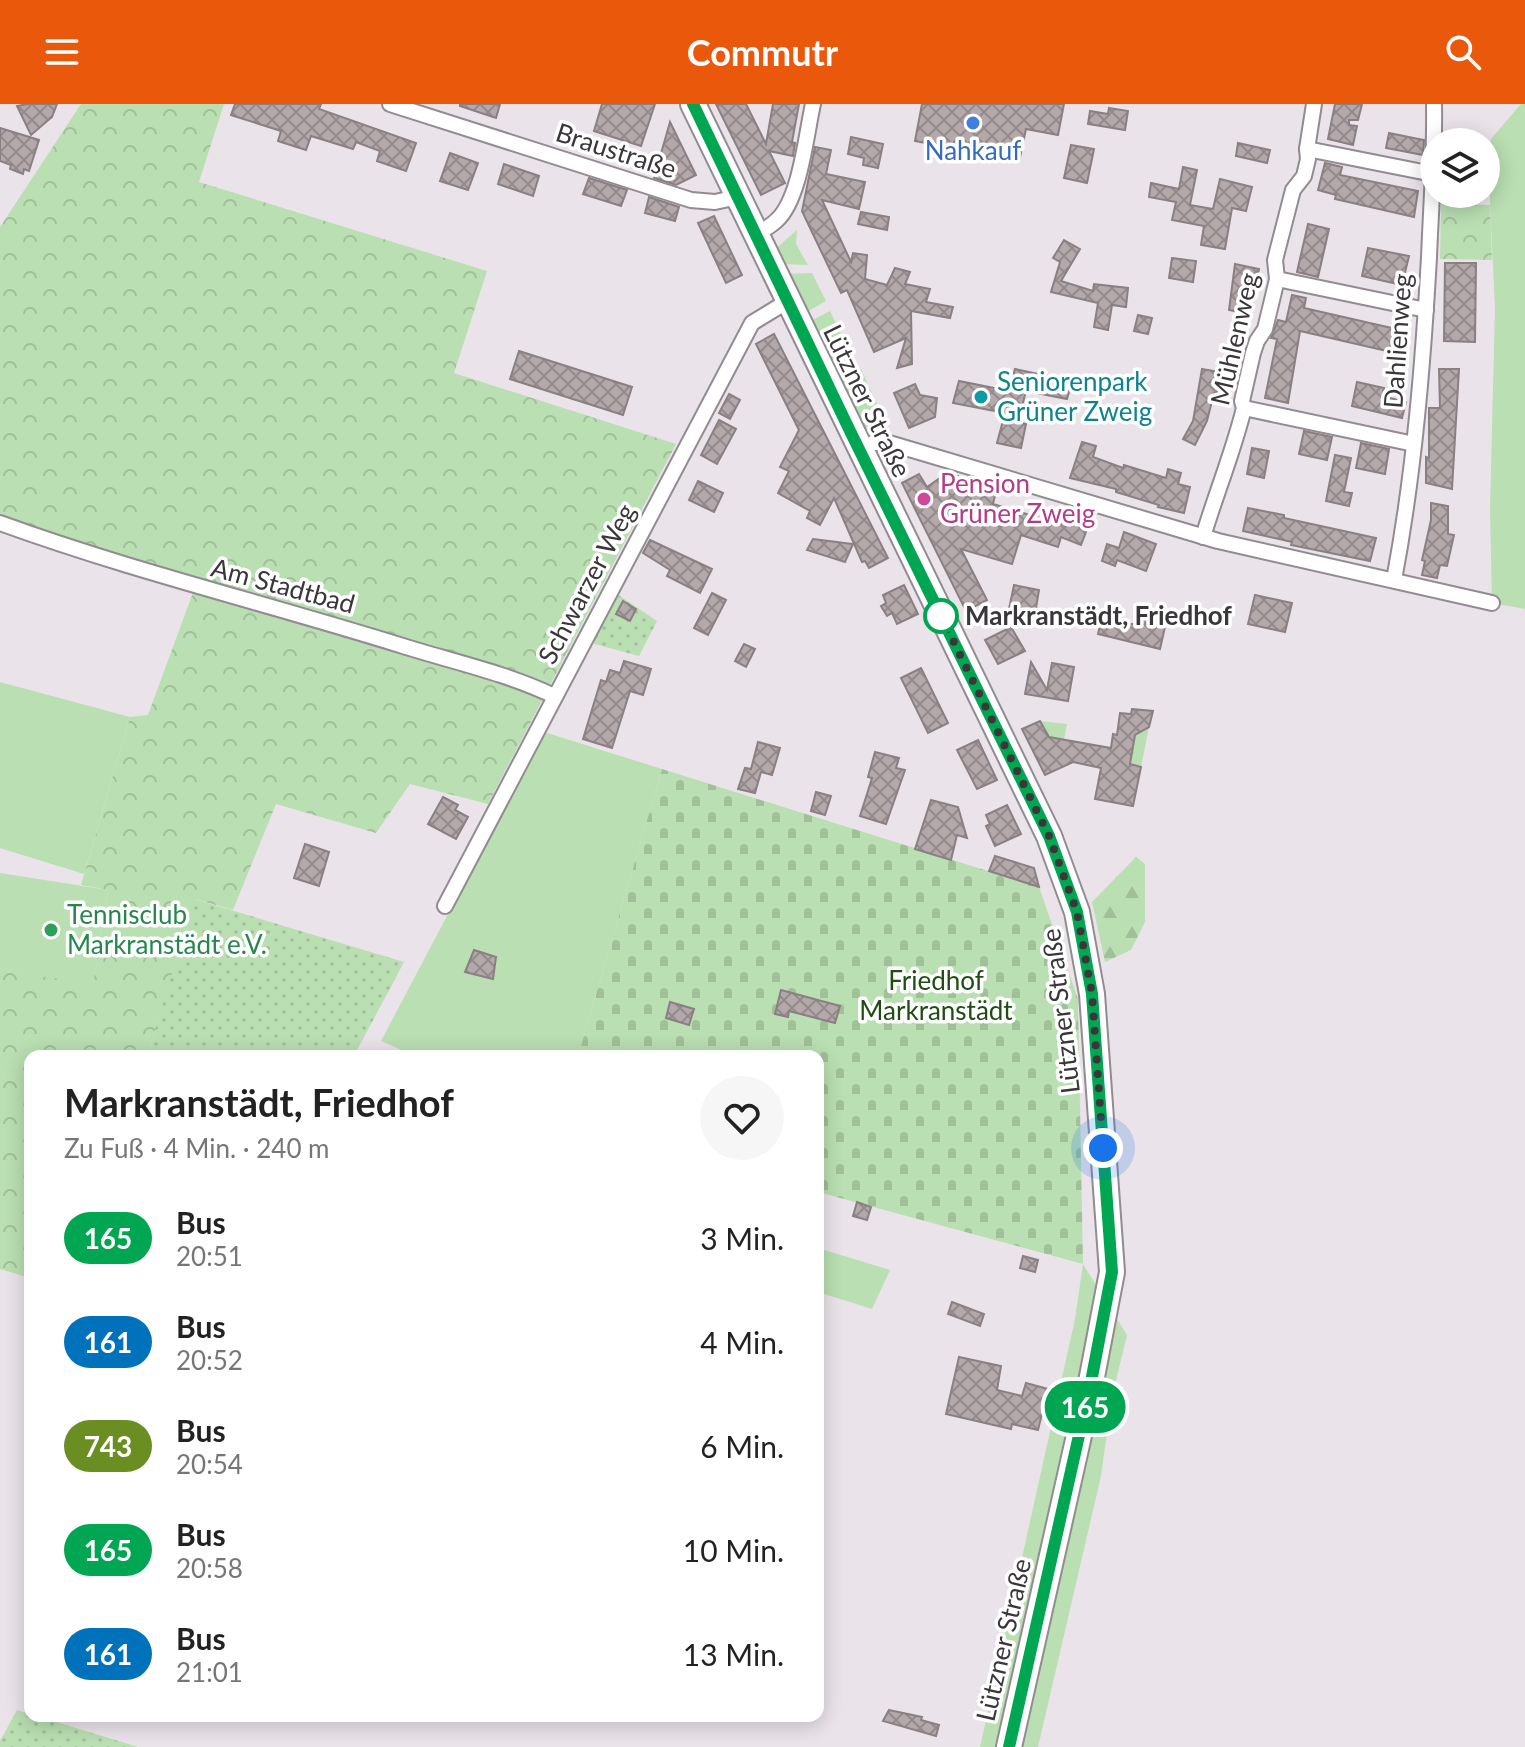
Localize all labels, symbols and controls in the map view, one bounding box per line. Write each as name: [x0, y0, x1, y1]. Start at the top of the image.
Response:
icon: menu: [40, 30, 84, 74]
text: Commutr: [687, 30, 838, 74]
icon: search: [1441, 30, 1485, 74]
marker: Nahkauf: [964, 114, 982, 132]
street label: Braustraße: [552, 116, 681, 185]
map controls: [1420, 128, 1500, 208]
button: layers: [1420, 128, 1500, 208]
place label: Nahkauf: [925, 134, 1021, 166]
street label: Mühlenweg: [1203, 270, 1265, 408]
street label: Dahlienweg: [1376, 273, 1418, 409]
street label: Lützner Straße: [817, 319, 919, 482]
place label: Seniorenpark Grüner Zweig: [997, 365, 1152, 427]
marker: Seniorenpark Grüner Zweig: [972, 388, 990, 406]
place label: Pension Grüner Zweig: [940, 467, 1095, 529]
marker: Pension Grüner Zweig: [915, 490, 933, 508]
street label: Schwarzer Weg: [531, 498, 642, 669]
street label: Am Stadtbad: [208, 551, 359, 620]
marker: Markranstädt, Friedhof: [924, 599, 958, 633]
place label: Markranstädt, Friedhof: [965, 599, 1232, 631]
place label: Tennisclub Markranstädt e.V.: [67, 898, 267, 960]
marker: Tennisclub Markranstädt e.V.: [42, 921, 60, 939]
street label: Lützner Straße: [1034, 927, 1086, 1095]
park label: Friedhof Markranstädt: [859, 964, 1013, 1026]
button: heart: [700, 1076, 784, 1160]
text: Markranstädt, Friedhof: [64, 1079, 454, 1125]
your location: [1083, 1128, 1123, 1168]
text: Zu Fuß · 4 Min. · 240 m: [64, 1132, 330, 1164]
text: Bus: [176, 1204, 226, 1240]
text: 3 Min.: [700, 1220, 784, 1256]
text: 165: [84, 1221, 132, 1255]
text: 20:51: [176, 1240, 243, 1272]
text: Bus: [176, 1308, 226, 1344]
text: 4 Min.: [700, 1324, 784, 1360]
text: 161: [84, 1325, 132, 1359]
text: 20:52: [176, 1344, 243, 1376]
line badge: 165: [1039, 1381, 1131, 1433]
text: 165: [1061, 1390, 1109, 1424]
text: Bus: [176, 1412, 226, 1448]
text: 6 Min.: [700, 1428, 784, 1464]
text: 743: [84, 1429, 132, 1463]
text: 20:54: [176, 1448, 243, 1480]
text: Bus: [176, 1516, 226, 1552]
text: 10 Min.: [683, 1532, 784, 1568]
text: 165: [84, 1533, 132, 1567]
text: 20:58: [176, 1552, 243, 1584]
street label: Lützner Straße: [969, 1555, 1037, 1724]
text: Bus: [176, 1620, 226, 1656]
text: 13 Min.: [683, 1636, 784, 1672]
text: 161: [84, 1637, 132, 1671]
text: 21:01: [176, 1656, 243, 1688]

